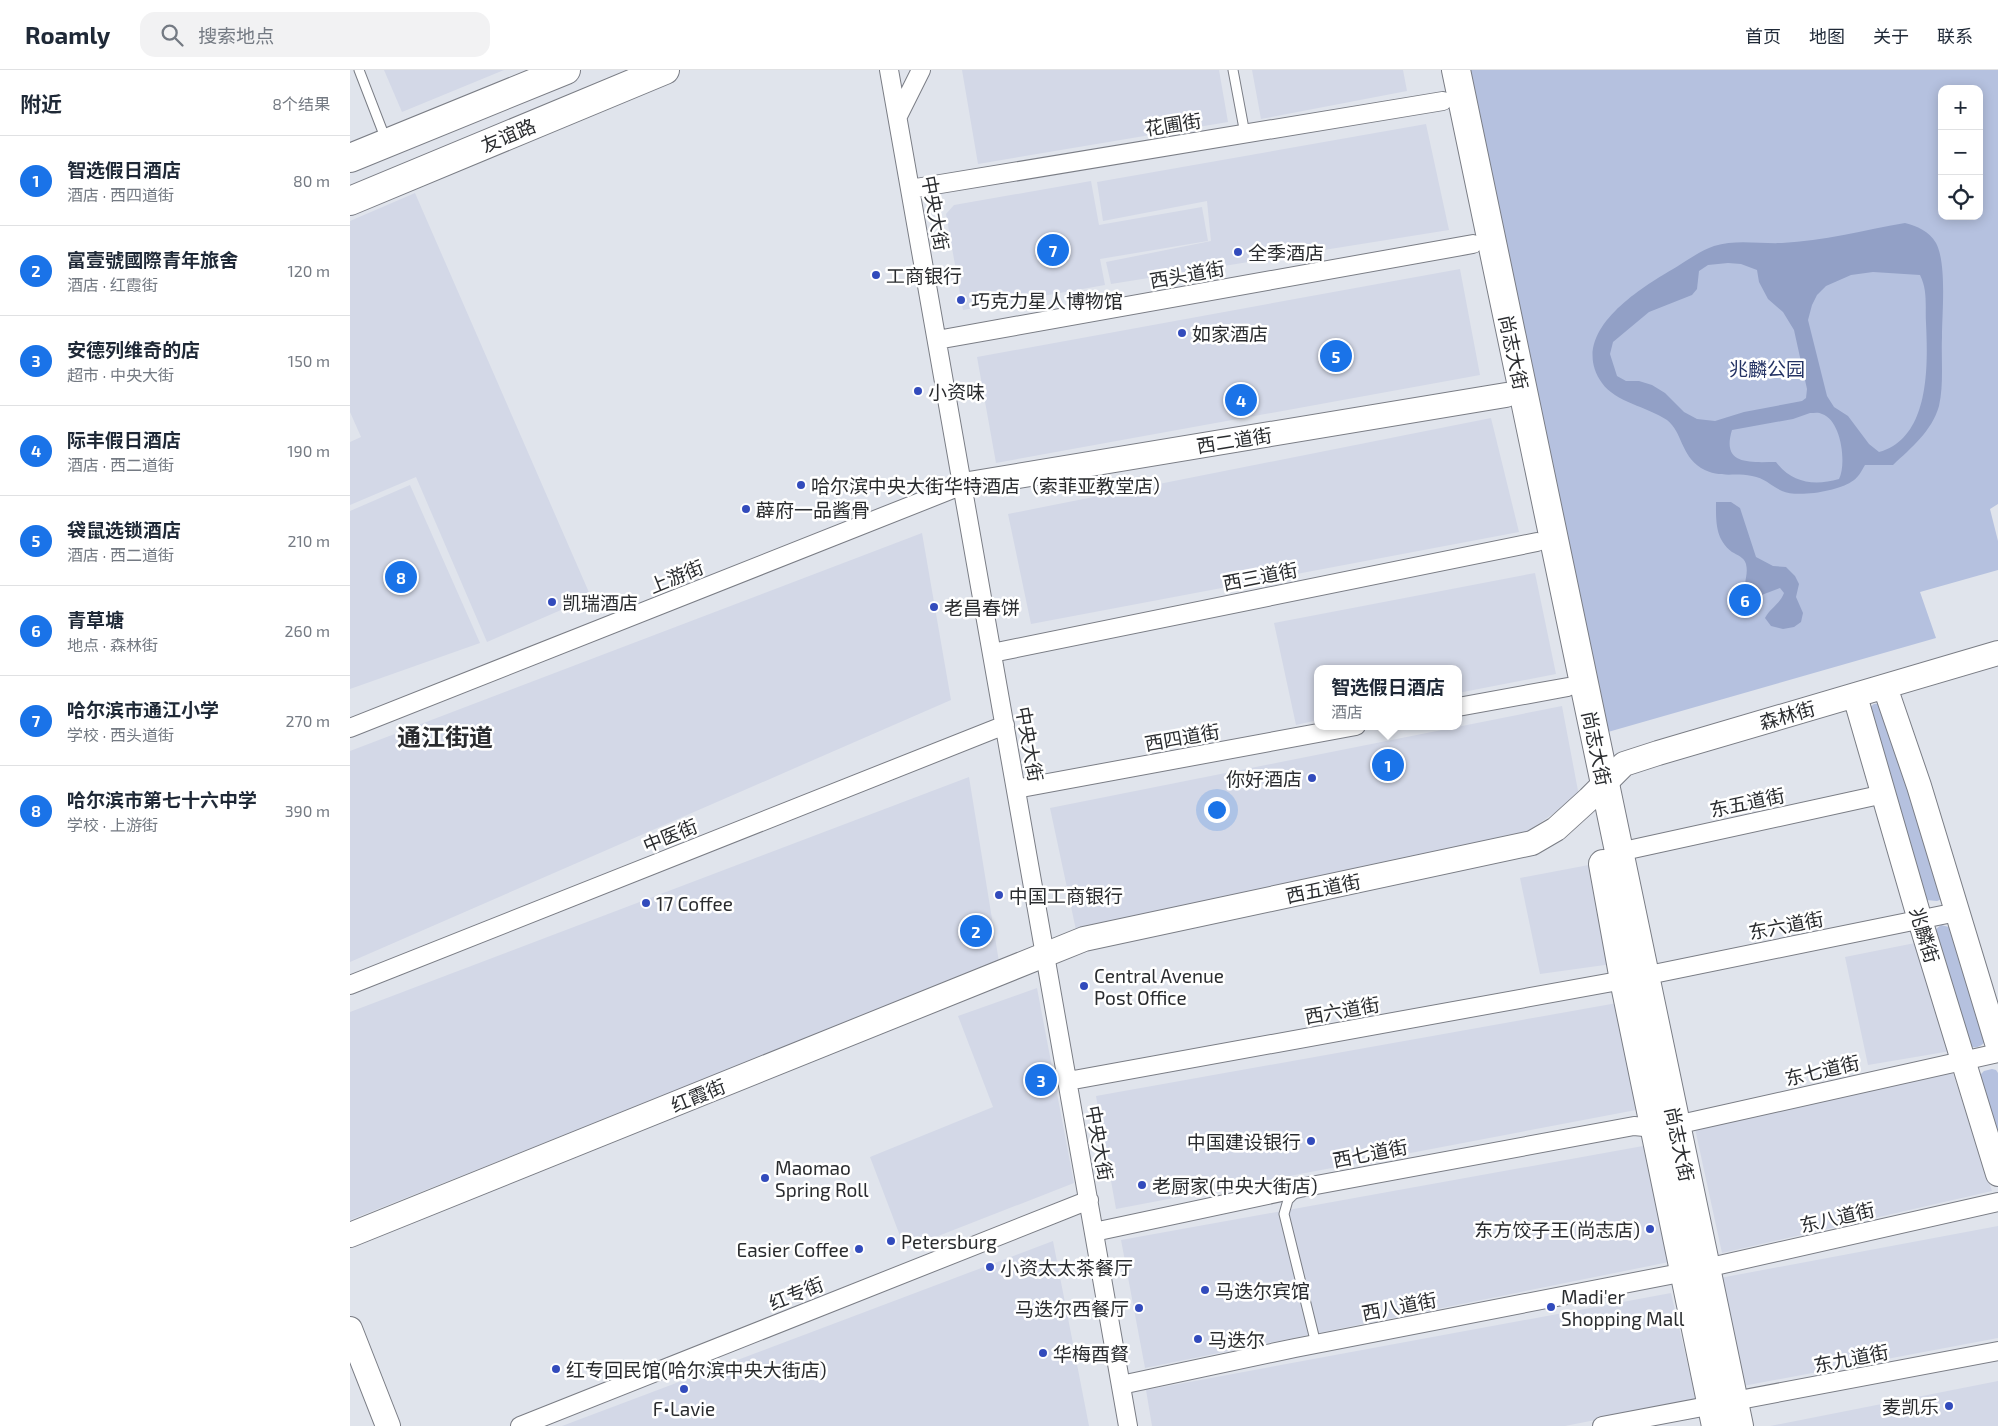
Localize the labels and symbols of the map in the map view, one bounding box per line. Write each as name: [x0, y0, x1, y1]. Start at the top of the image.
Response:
street label: 花圃街: [1143, 108, 1203, 140]
street label: 友谊路: [477, 113, 539, 157]
street label: 中央大街: [918, 174, 954, 252]
pin: 7: [1037, 231, 1069, 269]
place label: 全季酒店: [1248, 241, 1324, 264]
marker: 全季酒店: [1232, 246, 1244, 258]
street label: 西头道街: [1148, 256, 1226, 292]
place label: 工商银行: [886, 264, 962, 287]
marker: 工商银行: [870, 269, 882, 281]
place label: 巧克力星人博物馆: [971, 289, 1123, 312]
marker: 巧克力星人博物馆: [955, 294, 967, 306]
street label: 尚志大街: [1495, 312, 1533, 392]
place label: 如家酒店: [1192, 322, 1268, 345]
marker: 如家酒店: [1176, 327, 1188, 339]
pin: 5: [1320, 337, 1352, 375]
park label: 兆麟公园: [1729, 357, 1805, 380]
place label: 小资味: [928, 380, 985, 403]
pin: 4: [1225, 381, 1257, 419]
marker: 小资味: [912, 385, 924, 397]
street label: 西二道街: [1195, 423, 1273, 457]
place label: 哈尔滨中央大街华特酒店（索菲亚教堂店）: [811, 474, 1172, 497]
marker: 哈尔滨中央大街华特酒店（索菲亚教堂店）: [795, 479, 807, 491]
place label: 薜府一品酱骨: [756, 498, 870, 521]
marker: 薜府一品酱骨: [740, 503, 752, 515]
street label: 上游街: [645, 555, 707, 597]
street label: 西三道街: [1220, 557, 1300, 595]
pin: 8: [385, 558, 417, 596]
pin: 6: [1729, 581, 1761, 619]
place label: 凯瑞酒店: [562, 591, 638, 614]
marker: 凯瑞酒店: [546, 596, 558, 608]
place label: 老昌春饼: [944, 596, 1020, 619]
marker: 老昌春饼: [928, 601, 940, 613]
street label: 森林街: [1756, 696, 1818, 734]
street label: 中央大街: [1012, 705, 1048, 783]
street label: 尚志大街: [1578, 708, 1616, 788]
street label: 西四道街: [1143, 719, 1221, 755]
district label: 通江街道: [397, 722, 493, 751]
pin: 1: [1372, 746, 1404, 784]
place label: 你好酒店: [1226, 767, 1302, 790]
marker: 你好酒店: [1306, 772, 1318, 784]
street label: 东五道街: [1707, 783, 1787, 821]
your location: [1204, 797, 1230, 823]
street label: 中医街: [639, 814, 701, 856]
street label: 西五道街: [1283, 869, 1363, 907]
place label: 中国工商银行: [1009, 884, 1123, 907]
marker: 中国工商银行: [993, 889, 1005, 901]
place label: 17 Coffee: [656, 892, 733, 915]
marker: 17 Coffee: [640, 897, 652, 909]
street label: 兆麟街: [1906, 904, 1944, 966]
street label: 东六道街: [1746, 906, 1826, 944]
pin: 2: [960, 912, 992, 950]
place label: Central Avenue Post Office: [1094, 964, 1224, 1009]
marker: Central Avenue Post Office: [1078, 980, 1090, 992]
street label: 西六道街: [1303, 992, 1381, 1028]
street label: 东七道街: [1782, 1050, 1862, 1090]
pin: 3: [1025, 1061, 1057, 1099]
street label: 红霞街: [667, 1074, 729, 1116]
street label: 中央大街: [1082, 1104, 1118, 1182]
street label: 尚志大街: [1661, 1104, 1699, 1184]
place label: 中国建设银行: [1187, 1130, 1301, 1153]
street label: 西七道街: [1330, 1134, 1410, 1172]
marker: 中国建设银行: [1305, 1135, 1317, 1147]
place label: Maomao Spring Roll: [775, 1156, 869, 1201]
marker: Maomao Spring Roll: [759, 1172, 771, 1184]
place label: 老厨家(中央大街店): [1152, 1174, 1318, 1197]
marker: 老厨家(中央大街店): [1136, 1179, 1148, 1191]
street label: 东八道街: [1797, 1197, 1877, 1237]
place label: 东方饺子王(尚志店): [1474, 1218, 1640, 1241]
marker: 东方饺子王(尚志店): [1644, 1223, 1656, 1235]
place label: Petersburg: [901, 1230, 997, 1253]
marker: Petersburg: [885, 1235, 897, 1247]
place label: Easier Coffee: [737, 1238, 849, 1261]
marker: Easier Coffee: [853, 1243, 865, 1255]
place label: 小资太太茶餐厅: [1000, 1256, 1133, 1279]
marker: 小资太太茶餐厅: [984, 1261, 996, 1273]
street label: 红专街: [765, 1272, 827, 1314]
place label: 马迭尔宾馆: [1215, 1279, 1310, 1302]
marker: 马迭尔宾馆: [1199, 1284, 1211, 1296]
place label: Madi'er Shopping Mall: [1561, 1285, 1685, 1330]
street label: 西八道街: [1359, 1287, 1439, 1325]
place label: 马迭尔西餐厅: [1015, 1297, 1129, 1320]
marker: Madi'er Shopping Mall: [1545, 1301, 1557, 1313]
marker: 马迭尔西餐厅: [1133, 1302, 1145, 1314]
place label: 马迭尔: [1208, 1328, 1265, 1351]
marker: 马迭尔: [1192, 1333, 1204, 1345]
street label: 东九道街: [1811, 1339, 1891, 1377]
place label: 华梅酉䝳: [1053, 1342, 1129, 1365]
marker: 华梅酉䝳: [1037, 1347, 1049, 1359]
place label: 红专回民馆(哈尔滨中央大街店): [566, 1358, 827, 1381]
marker: 红专回民馆(哈尔滨中央大街店): [550, 1363, 562, 1375]
marker: F•Lavie: [678, 1383, 690, 1395]
place label: 麦凯乐: [1882, 1395, 1939, 1418]
place label: F•Lavie: [653, 1397, 715, 1420]
marker: 麦凯乐: [1943, 1400, 1955, 1412]

